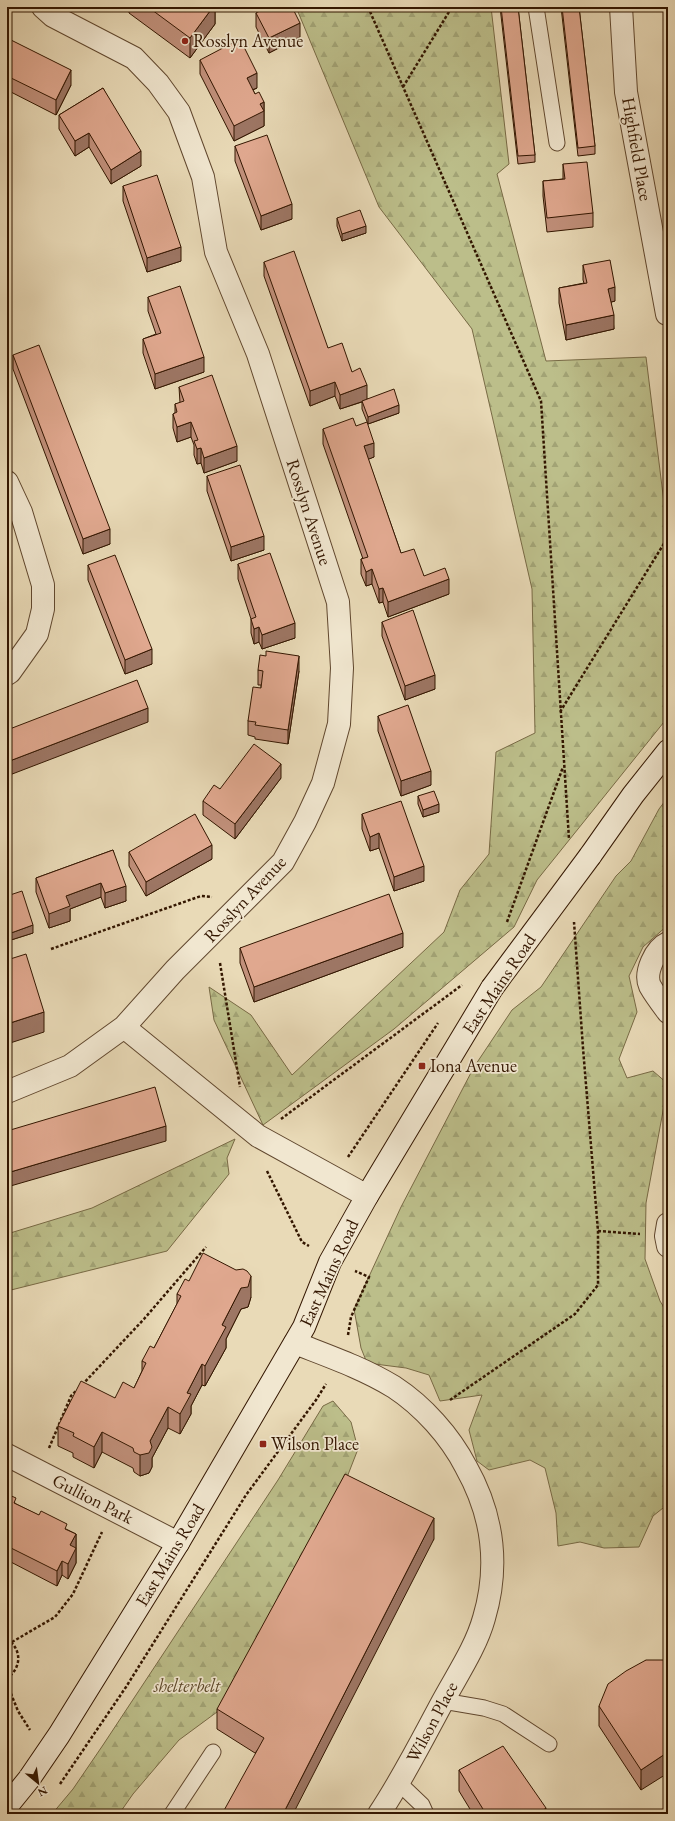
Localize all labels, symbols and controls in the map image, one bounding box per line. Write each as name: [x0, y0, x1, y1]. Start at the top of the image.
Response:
place label: Rosslyn Avenue: [193, 29, 303, 52]
marker: Rosslyn Avenue: [180, 36, 190, 46]
street label: Highfield Place: [617, 95, 658, 203]
street label: Rosslyn Avenue: [281, 456, 337, 568]
street label: Rosslyn Avenue: [199, 850, 291, 947]
street label: East Mains Road: [457, 928, 541, 1038]
place label: Iona Avenue: [430, 1054, 517, 1077]
marker: Iona Avenue: [417, 1061, 427, 1071]
street label: East Mains Road: [294, 1215, 364, 1330]
place label: Wilson Place: [271, 1432, 359, 1455]
marker: Wilson Place: [258, 1439, 268, 1449]
street label: Gullion Park: [49, 1468, 138, 1529]
street label: East Mains Road: [130, 1498, 210, 1610]
park label: shelterbelt: [153, 1674, 221, 1697]
street label: Wilson Place: [401, 1677, 462, 1766]
north arrow: [18, 1763, 58, 1803]
text: N: [35, 1783, 50, 1800]

